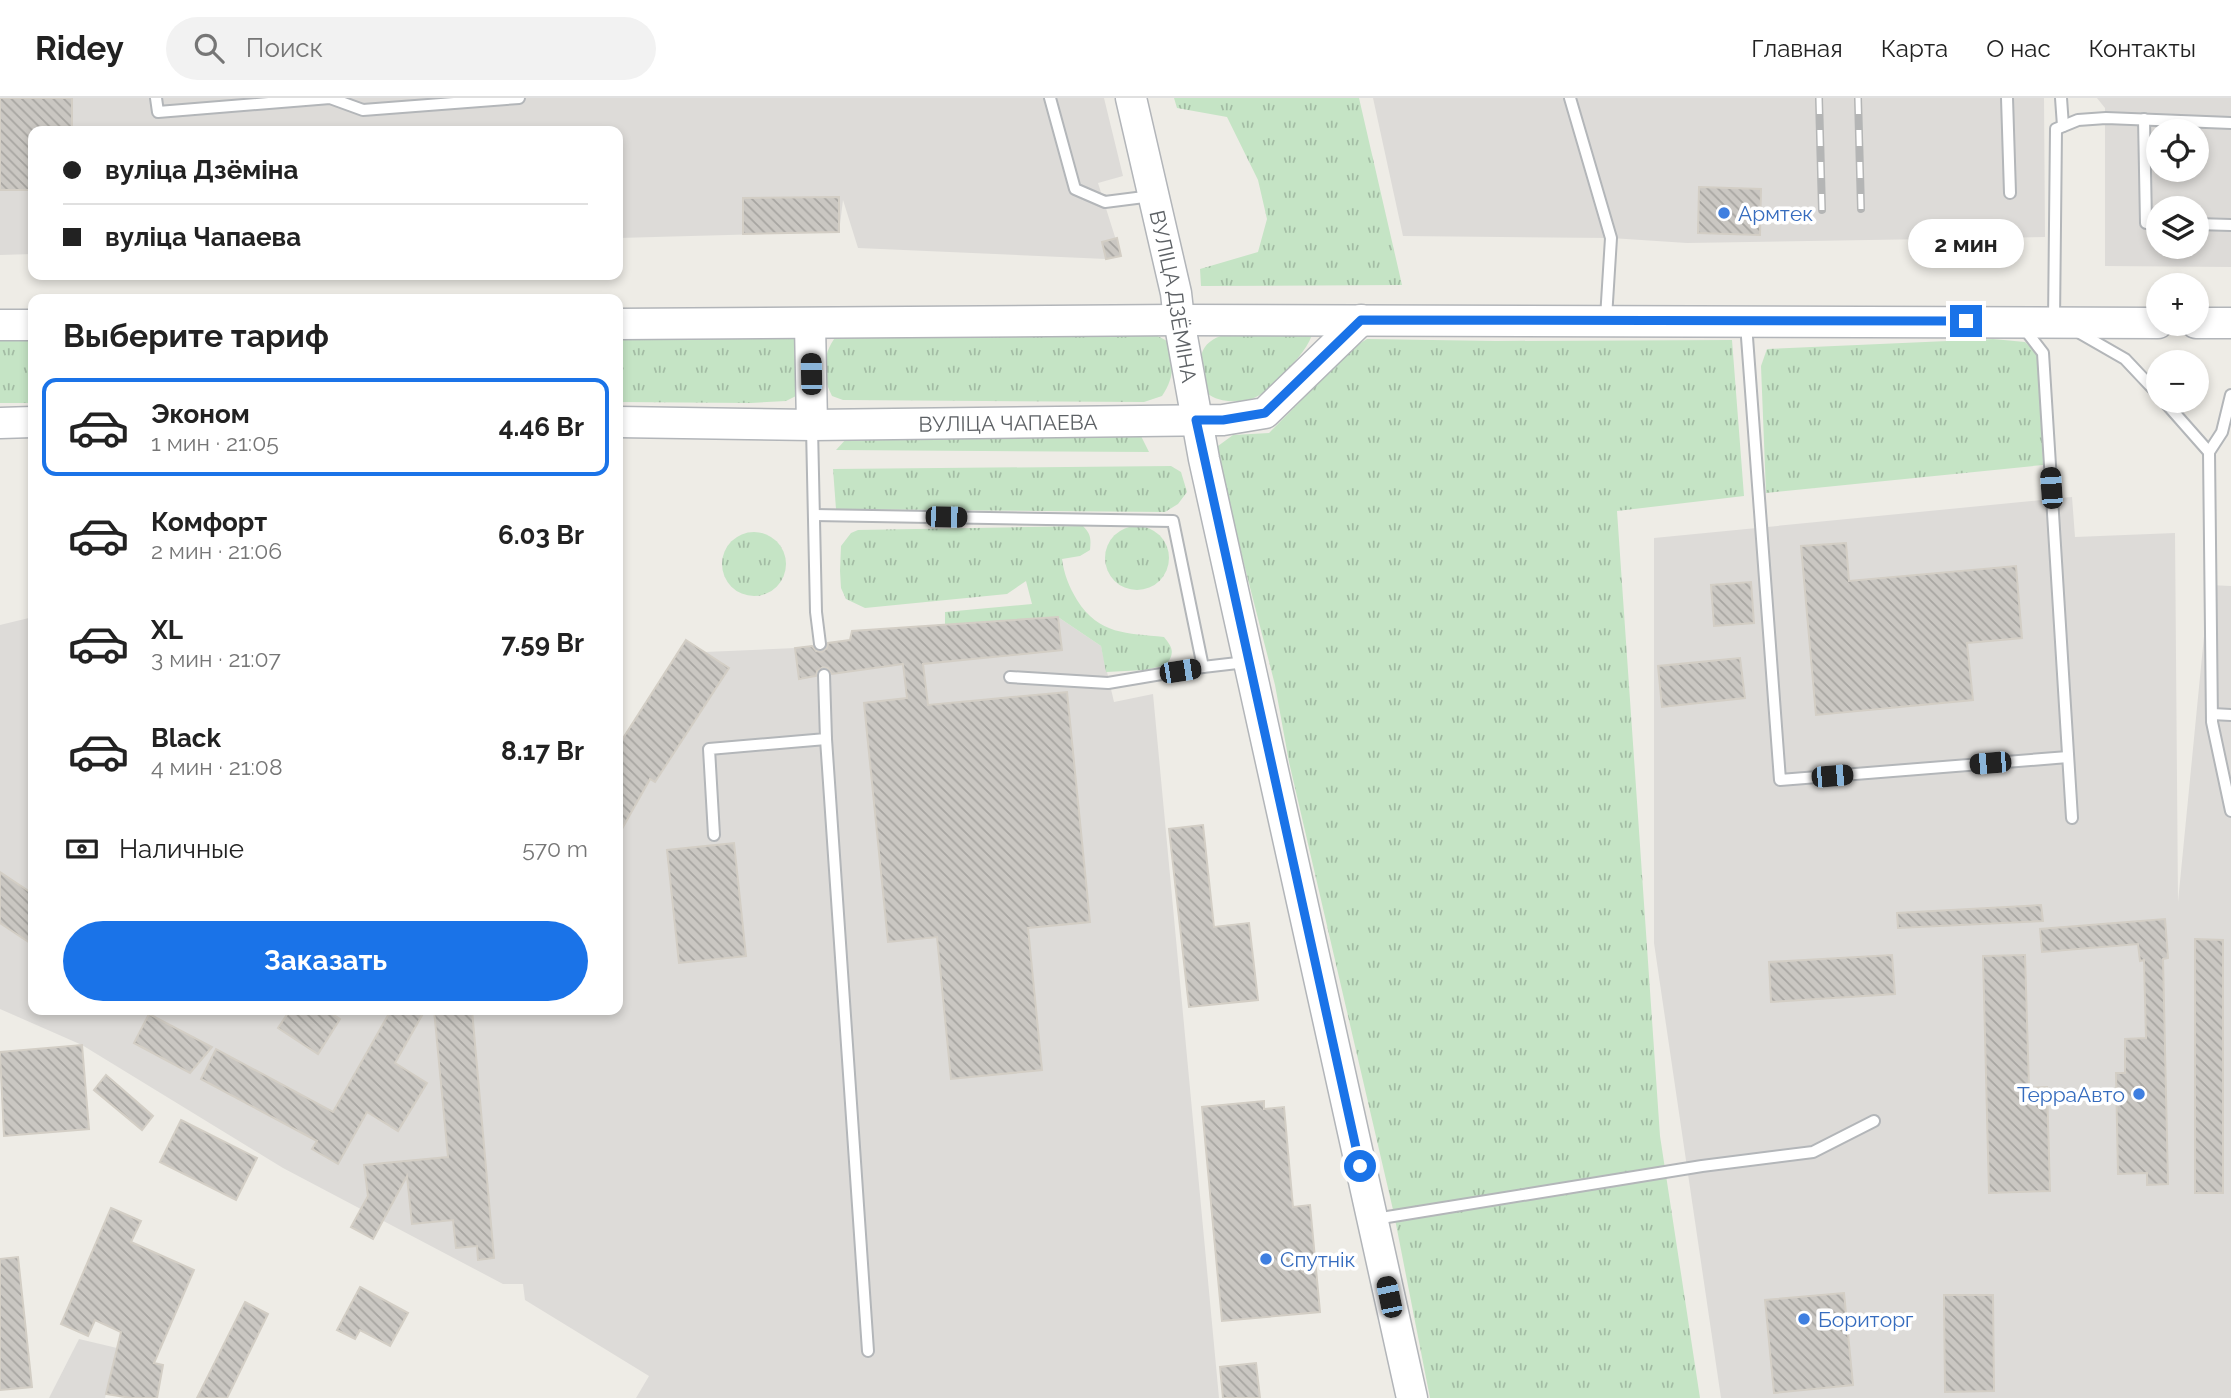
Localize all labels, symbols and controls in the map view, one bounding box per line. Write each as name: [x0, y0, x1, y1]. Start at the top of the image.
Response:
search box: [166, 17, 656, 80]
text: Ridey: [35, 29, 124, 68]
icon: search: [190, 29, 228, 67]
text: Поиск: [246, 33, 323, 63]
text: Главная: [1751, 34, 1843, 63]
text: Карта: [1881, 34, 1948, 63]
text: О нас: [1986, 34, 2051, 63]
text: Контакты: [2089, 34, 2196, 63]
map controls: [2146, 119, 2209, 413]
button: locate: [2146, 119, 2209, 182]
text: вуліца Дзёміна: [105, 155, 298, 185]
button: layers: [2146, 196, 2209, 259]
place label: Армтек: [1738, 201, 1813, 226]
marker: Армтек: [1716, 205, 1732, 221]
street label: ВУЛІЦА ДЗЁМІНА: [1145, 208, 1202, 384]
callout: 2 мин: [1908, 220, 2024, 268]
text: вуліца Чапаева: [105, 222, 301, 252]
text: 2 мин: [1934, 230, 1998, 257]
button: +: [2146, 273, 2209, 336]
route end: [1950, 305, 1982, 337]
text: Выберите тариф: [63, 317, 329, 354]
button: −: [2146, 350, 2209, 413]
car: [801, 353, 822, 395]
icon: car: [67, 396, 130, 459]
text: Эконом: [151, 399, 250, 429]
street label: ВУЛІЦА ЧАПАЕВА: [918, 409, 1098, 436]
text: 4.46 Br: [499, 412, 584, 442]
text: 1 мин · 21:05: [151, 429, 279, 456]
car: [2040, 466, 2063, 510]
icon: car: [67, 504, 130, 567]
car: [925, 506, 968, 528]
text: Комфорт: [151, 507, 267, 537]
text: 6.03 Br: [498, 520, 584, 550]
text: 2 мин · 21:06: [151, 537, 282, 564]
icon: car: [67, 612, 130, 675]
text: XL: [151, 615, 183, 645]
text: 7.59 Br: [501, 628, 584, 658]
text: 3 мин · 21:07: [151, 645, 281, 672]
car: [1158, 657, 1203, 685]
icon: car: [67, 720, 130, 783]
text: Black: [151, 723, 221, 753]
text: 8.17 Br: [501, 736, 584, 766]
car: [1969, 751, 2012, 775]
text: 4 мин · 21:08: [151, 753, 283, 780]
car: [1811, 764, 1854, 788]
icon: cash: [63, 830, 101, 868]
text: Наличные: [119, 834, 244, 864]
text: 570 m: [522, 835, 588, 862]
button: Заказать: [63, 921, 588, 1001]
place label: ТерраАвто: [2017, 1082, 2125, 1107]
marker: ТерраАвто: [2131, 1086, 2147, 1102]
route start: [1344, 1150, 1376, 1182]
place label: Спутнік: [1280, 1247, 1356, 1272]
marker: Спутнік: [1258, 1251, 1274, 1267]
car: [1375, 1274, 1404, 1320]
place label: Бориторг: [1818, 1307, 1914, 1332]
marker: Бориторг: [1796, 1311, 1812, 1327]

